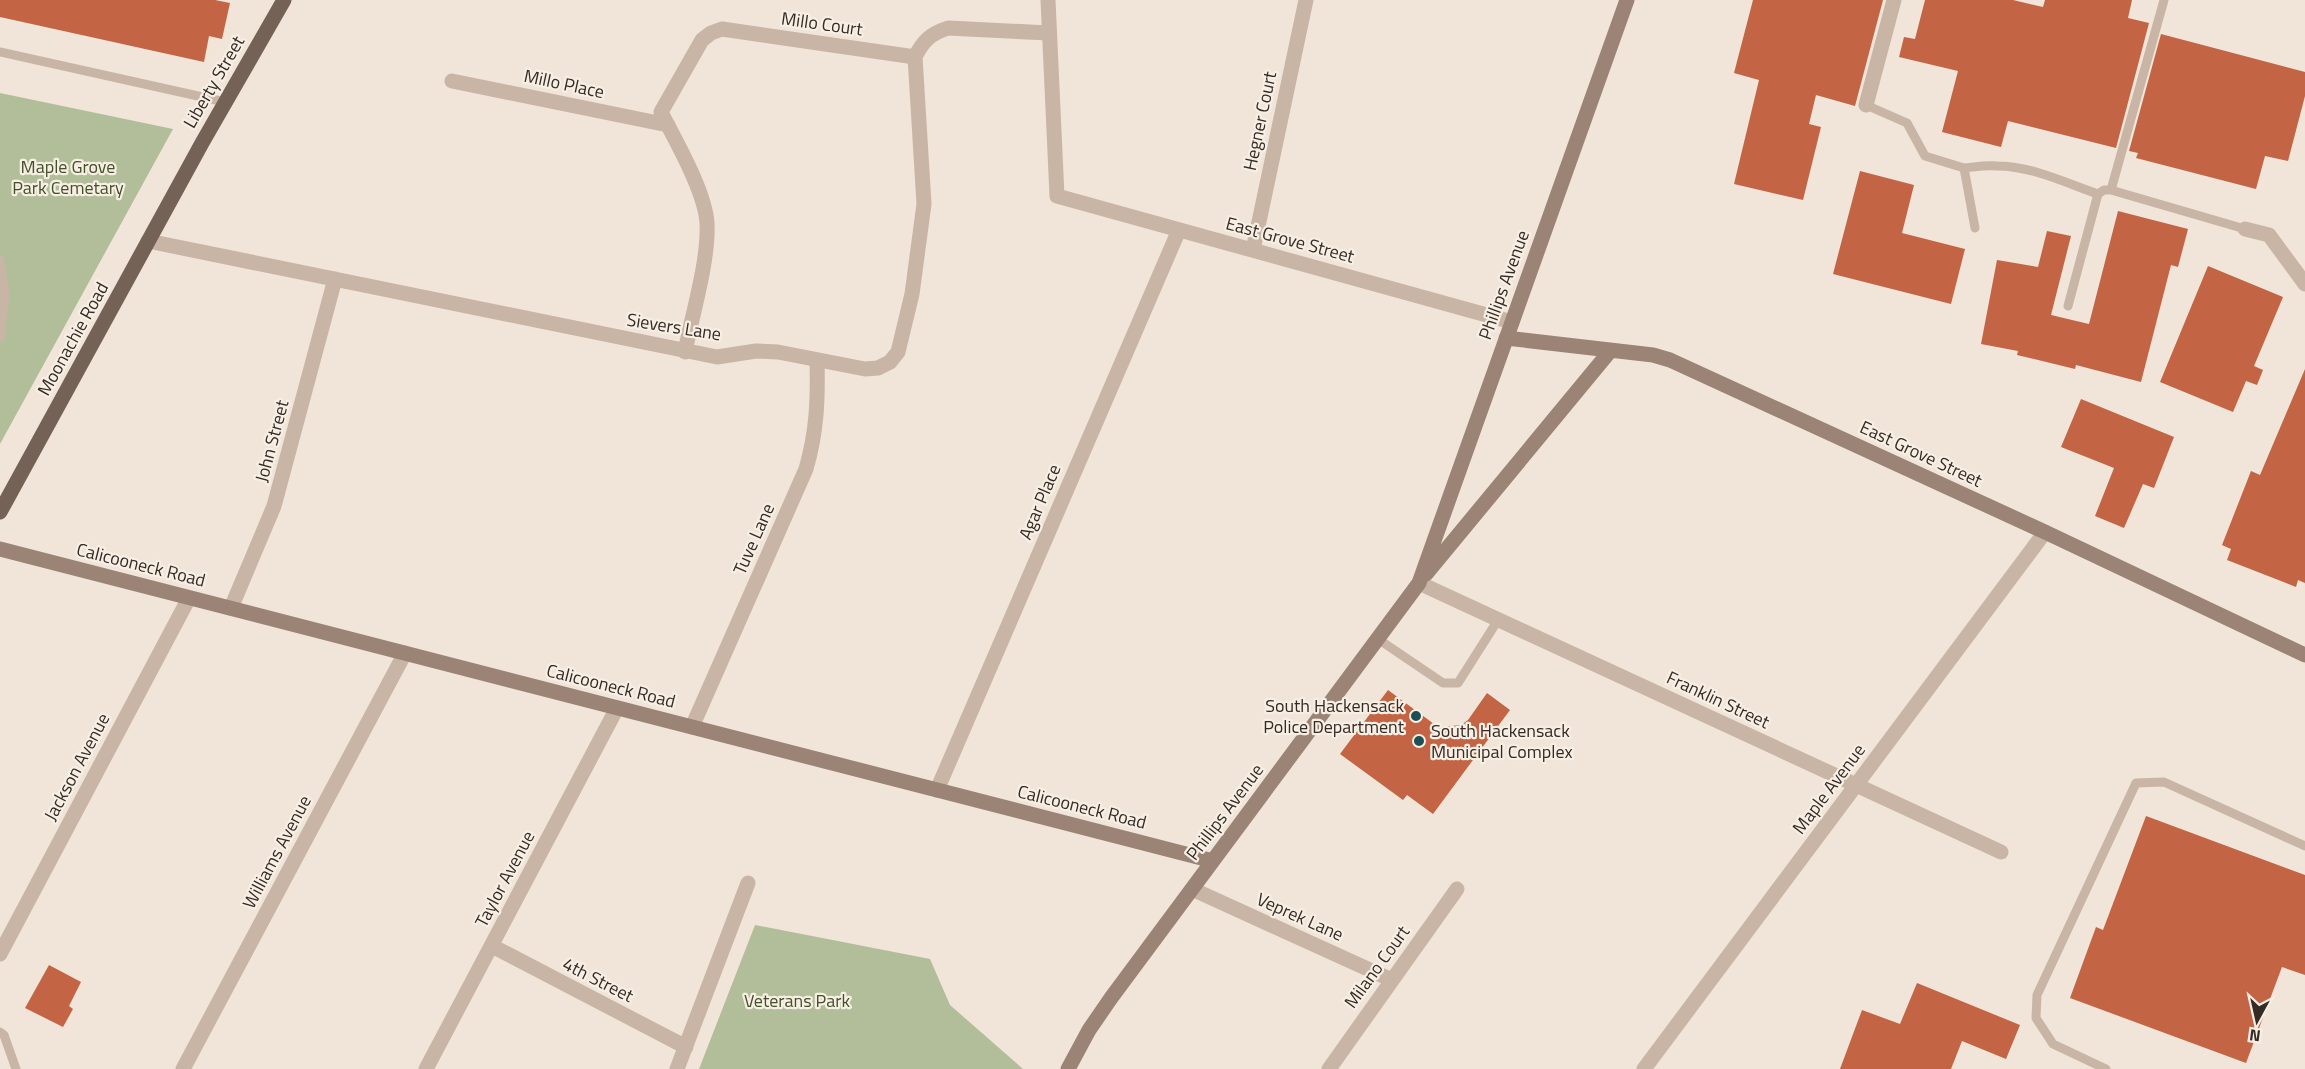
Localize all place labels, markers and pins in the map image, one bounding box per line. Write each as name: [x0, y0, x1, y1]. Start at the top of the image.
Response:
place label: South Hackensack Police Department: [1263, 692, 1405, 740]
marker: South Hackensack Police Department: [1409, 709, 1423, 723]
place label: South Hackensack Municipal Complex: [1431, 717, 1573, 765]
marker: South Hackensack Municipal Complex: [1412, 734, 1426, 748]

